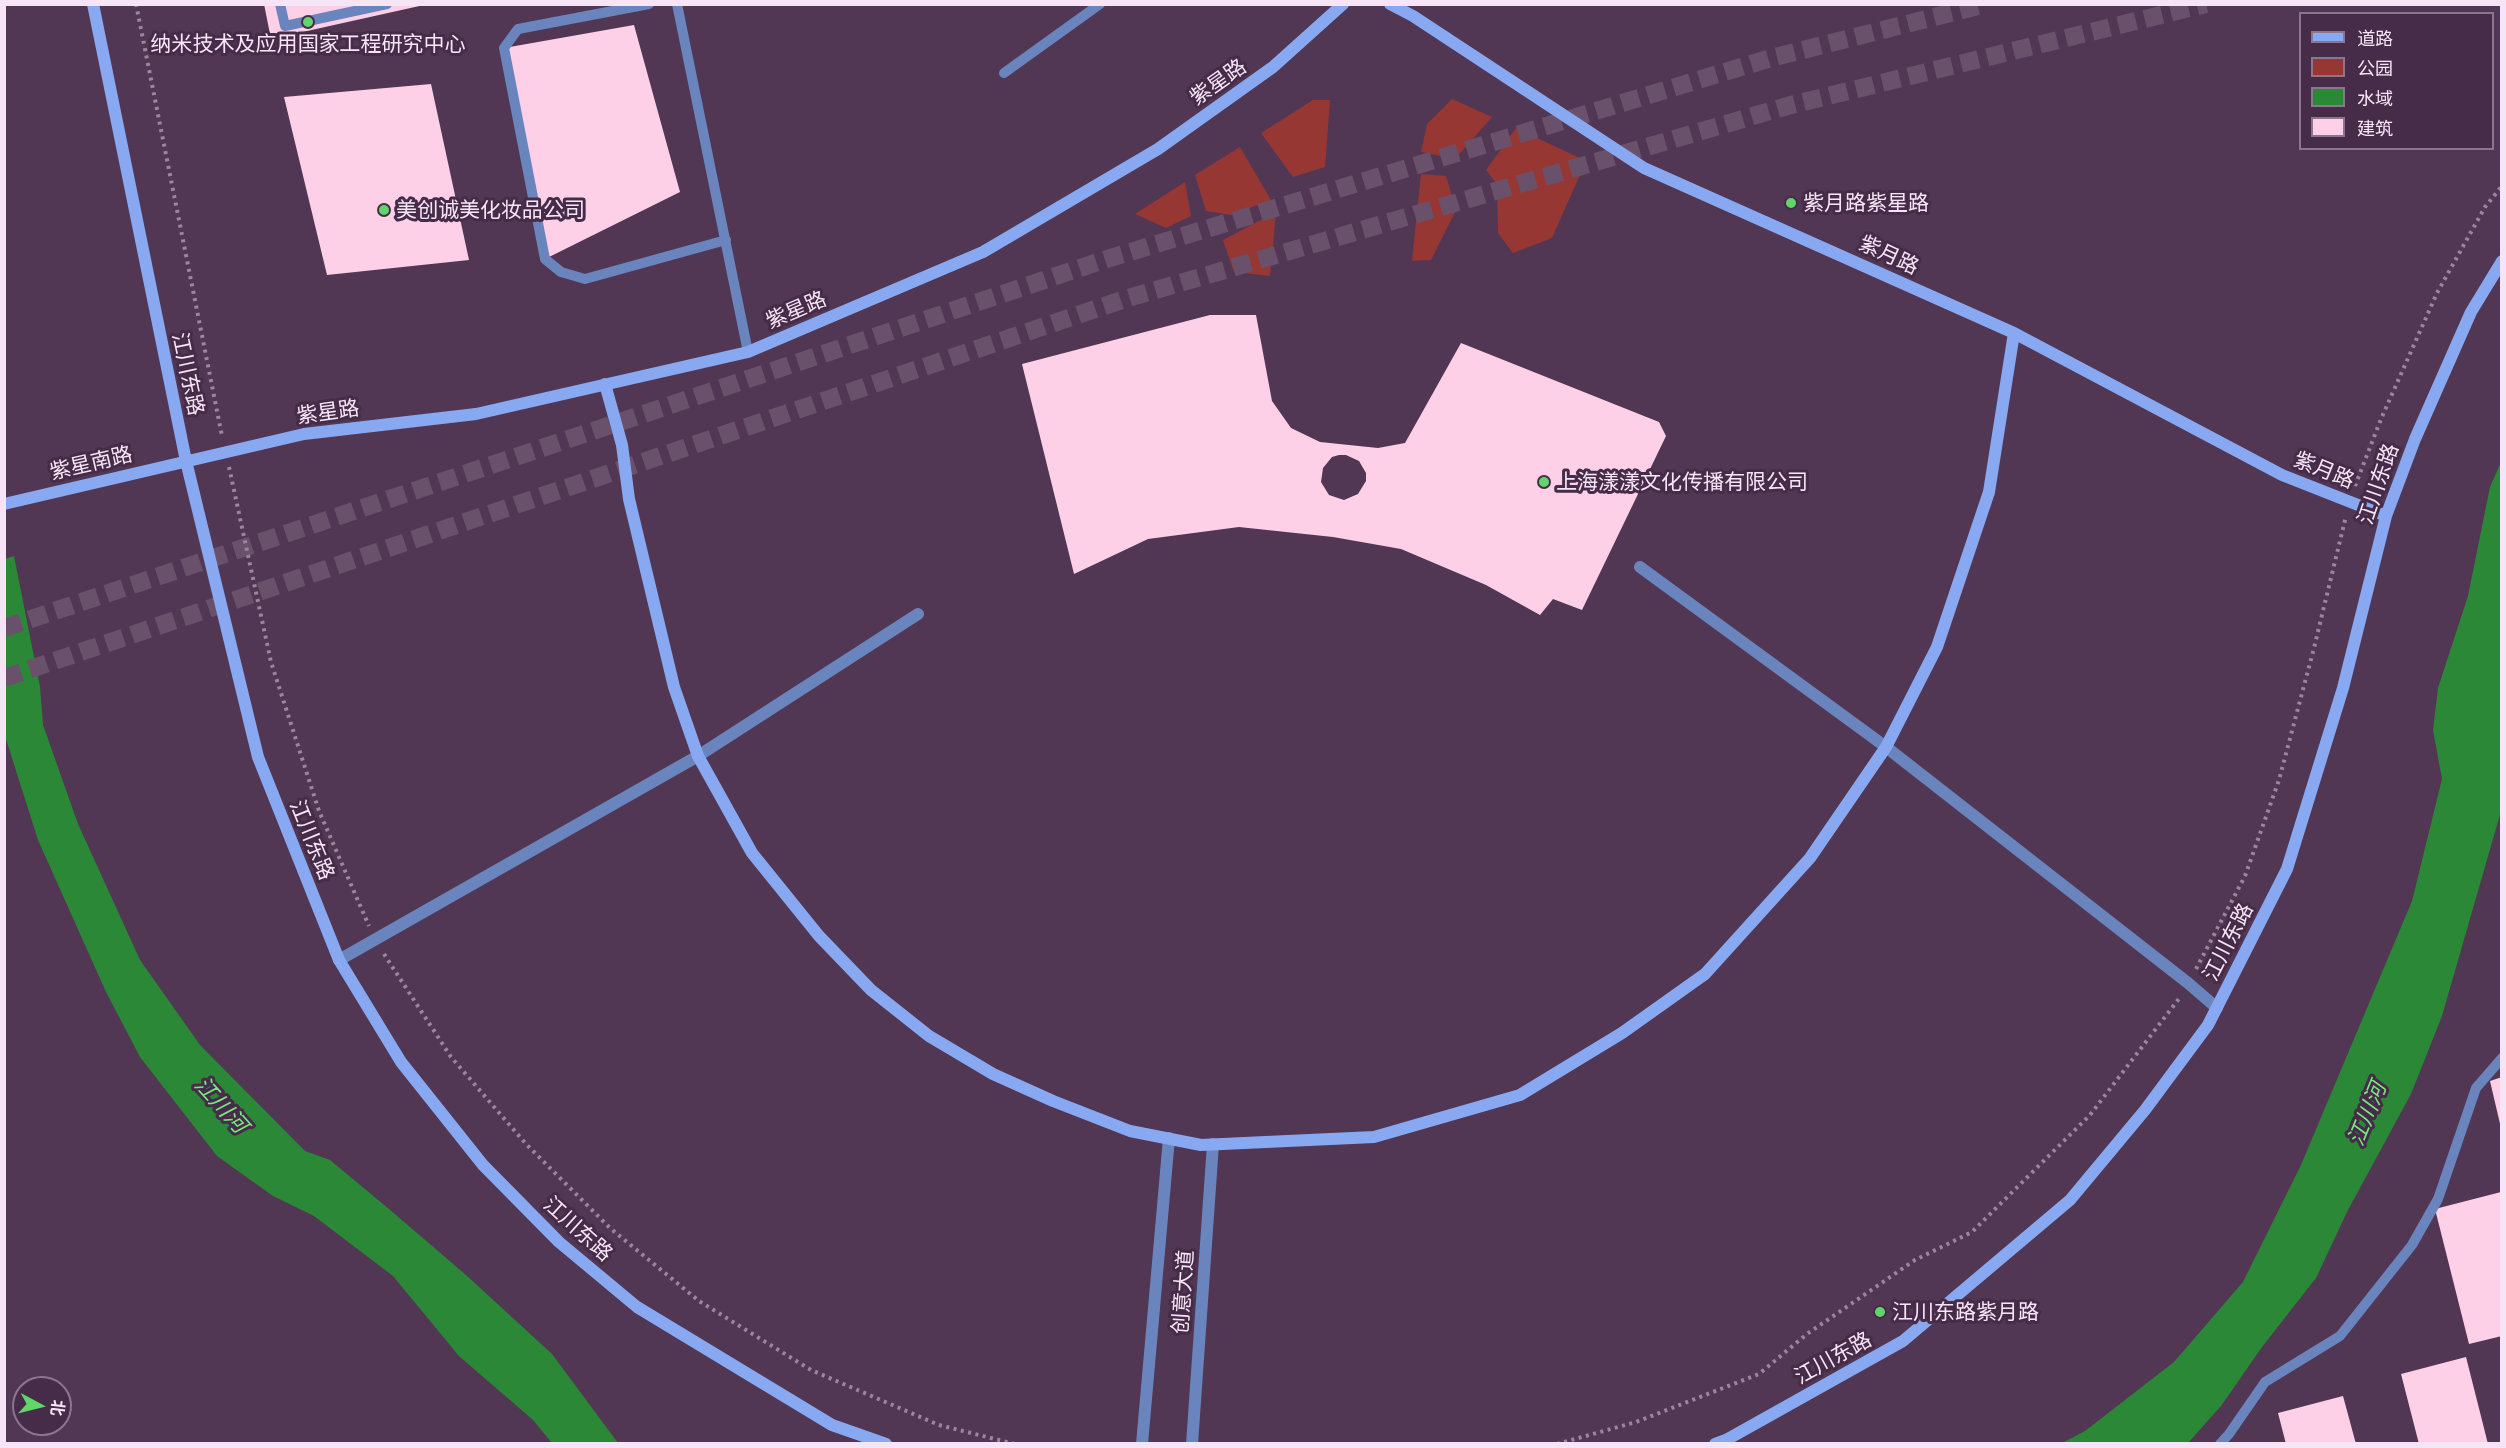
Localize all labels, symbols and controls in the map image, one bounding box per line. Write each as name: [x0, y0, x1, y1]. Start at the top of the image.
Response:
legend: [2299, 12, 2494, 150]
marker: 纳米技术及应用国家工程研究中心: [301, 15, 315, 29]
text: 道路: [2357, 28, 2393, 48]
place label: 纳米技术及应用国家工程研究中心: [151, 31, 465, 57]
street label: 紫星路: [1185, 54, 1251, 110]
text: 公园: [2357, 58, 2393, 78]
text: 水域: [2357, 88, 2393, 108]
text: 建筑: [2357, 118, 2393, 138]
place label: 紫月路紫星路: [1803, 190, 1929, 216]
marker: 紫月路紫星路: [1784, 196, 1798, 210]
place label: 美创诚美化妆品公司: [396, 197, 585, 223]
marker: 美创诚美化妆品公司: [377, 203, 391, 217]
street label: 紫月路: [1855, 230, 1923, 280]
street label: 紫星路: [762, 286, 830, 334]
street label: 江川东路: [167, 330, 209, 418]
street label: 紫星路: [295, 395, 361, 429]
street label: 江川东路: [2352, 440, 2404, 528]
street label: 紫星南路: [47, 441, 135, 485]
street label: 紫月路: [2290, 447, 2358, 493]
place label: 上海漾漾文化传播有限公司: [1556, 469, 1808, 495]
marker: 上海漾漾文化传播有限公司: [1537, 475, 1551, 489]
street label: 江川东路: [285, 796, 339, 884]
street label: 江川东路: [2198, 899, 2258, 985]
water label: 江川河: [189, 1072, 253, 1138]
water label: 江川河: [2342, 1078, 2392, 1150]
street label: 江川东路: [538, 1192, 618, 1266]
street label: 创意大道: [1168, 1249, 1198, 1335]
place label: 江川东路紫月路: [1892, 1299, 2039, 1325]
marker: 江川东路紫月路: [1873, 1305, 1887, 1319]
street label: 江川东路: [1790, 1327, 1876, 1389]
north arrow: [12, 1376, 72, 1436]
text: 北: [48, 1399, 68, 1417]

